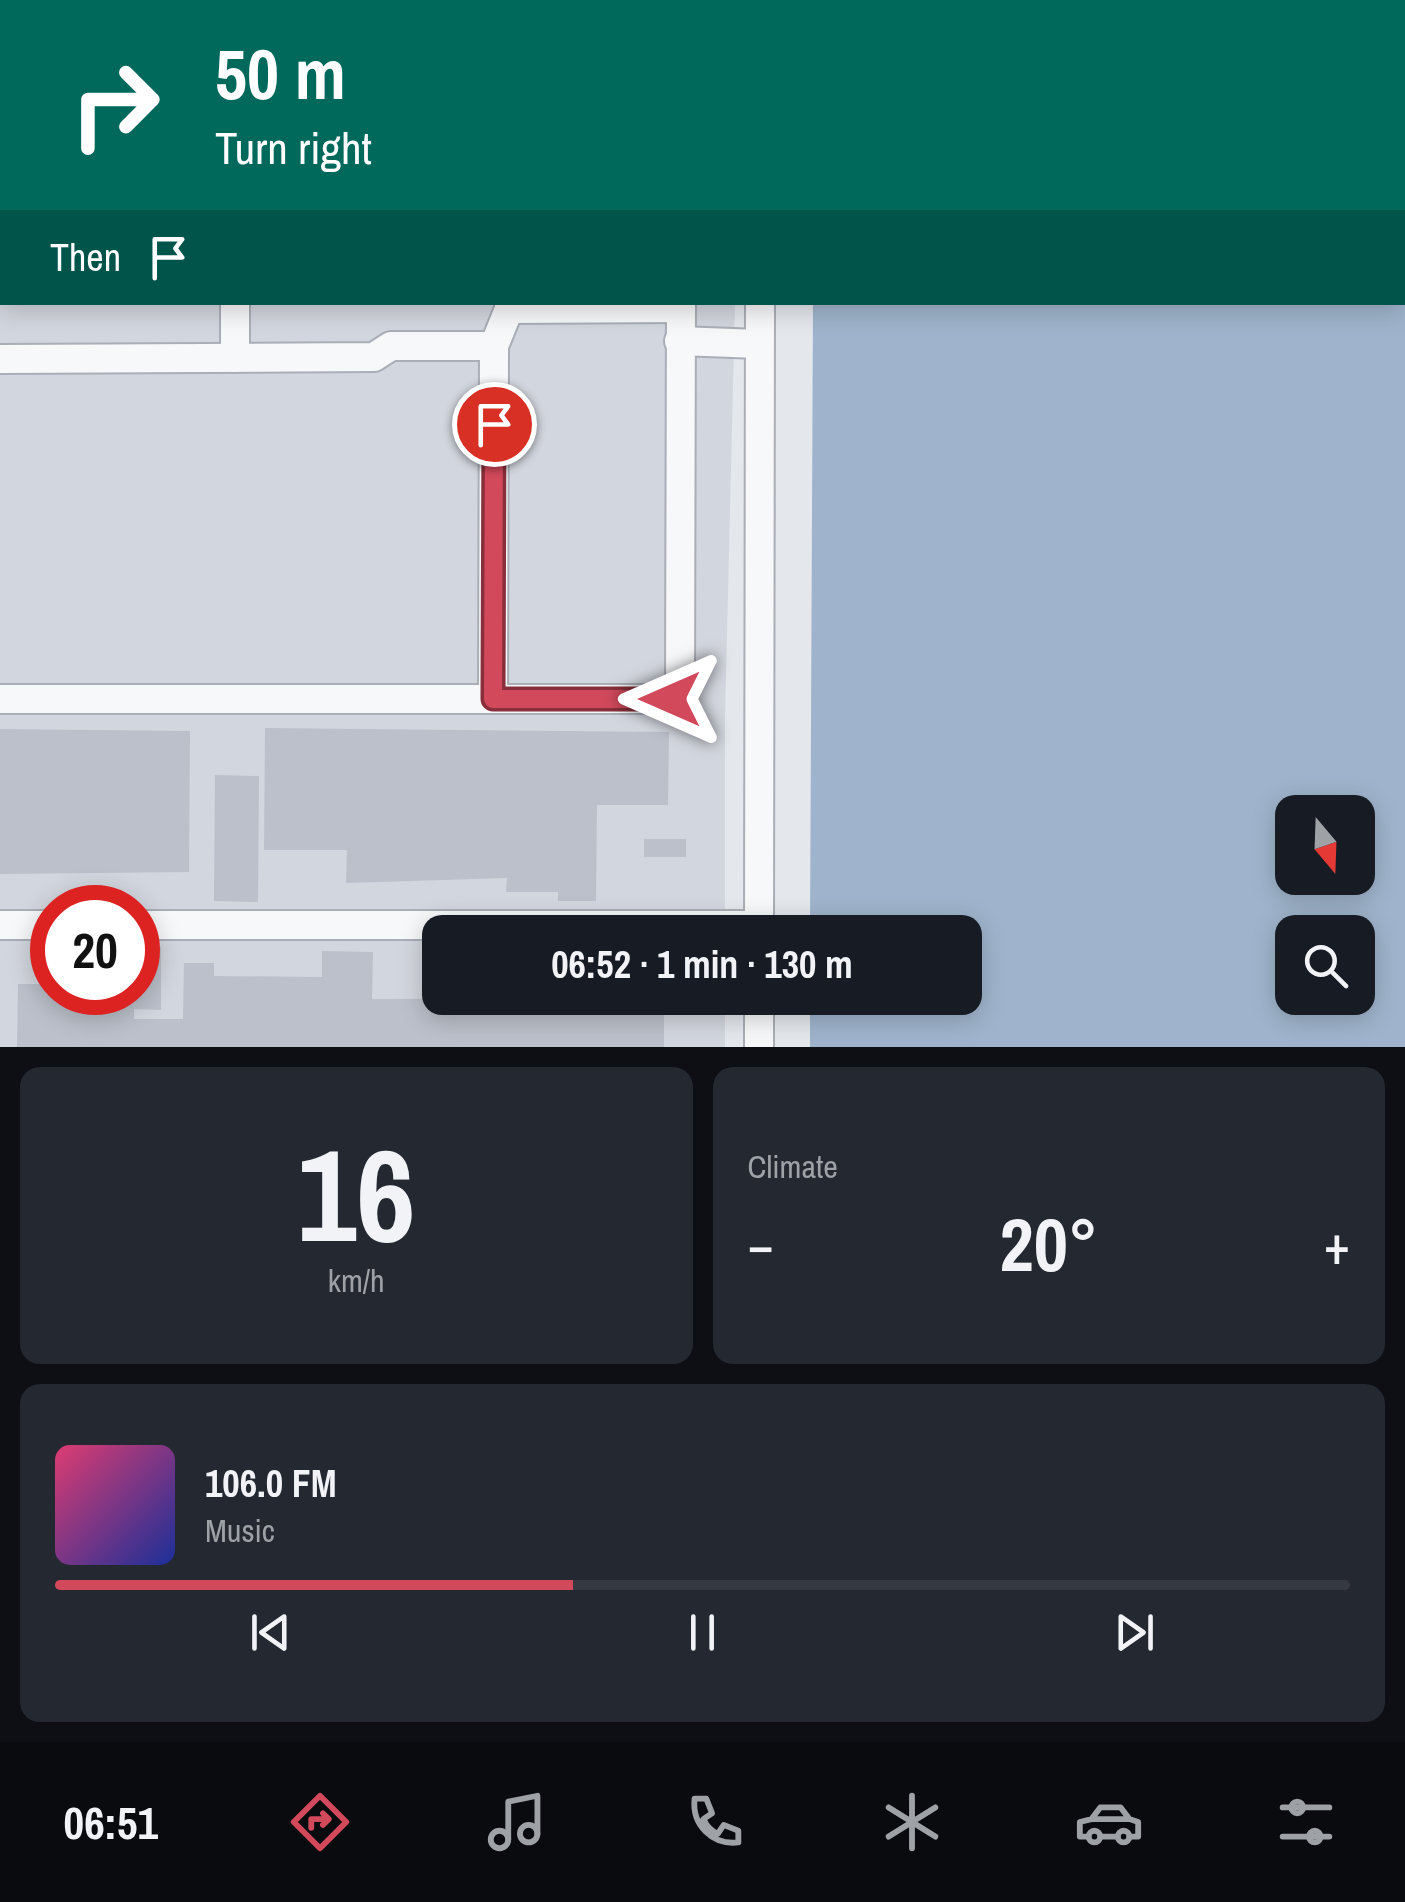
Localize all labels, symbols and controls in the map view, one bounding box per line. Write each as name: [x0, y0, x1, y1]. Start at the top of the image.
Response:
text: 50 m: [215, 27, 346, 121]
icon: right: [50, 40, 180, 170]
text: Turn right: [215, 117, 372, 178]
icon: arrive: [141, 230, 196, 285]
text: Then: [50, 232, 121, 283]
pin: [452, 382, 537, 467]
icon: arrive: [467, 397, 522, 452]
position arrow: [618, 647, 722, 751]
north arrow: [1275, 795, 1375, 895]
map controls: [1275, 795, 1375, 1015]
speed limit sign: 20: [30, 885, 160, 1015]
button: search: [1275, 915, 1375, 1015]
text: 06:52 · 1 min · 130 m: [551, 939, 853, 990]
text: 16: [297, 1106, 416, 1282]
text: Climate: [748, 1145, 838, 1188]
text: 20°: [1000, 1193, 1098, 1294]
text: −: [748, 1207, 774, 1281]
text: +: [1324, 1207, 1350, 1281]
text: km/h: [328, 1259, 385, 1302]
text: 106.0 FM: [205, 1458, 337, 1509]
text: Music: [205, 1509, 275, 1552]
icon: previous: [243, 1605, 298, 1660]
icon: pause: [675, 1605, 730, 1660]
icon: next: [1107, 1605, 1162, 1660]
icon: directions: [285, 1787, 355, 1857]
icon: music: [482, 1787, 552, 1857]
icon: phone: [680, 1787, 750, 1857]
icon: climate: [877, 1787, 947, 1857]
icon: car: [1074, 1787, 1144, 1857]
icon: filters: [1271, 1787, 1341, 1857]
text: 06:51: [64, 1792, 158, 1853]

